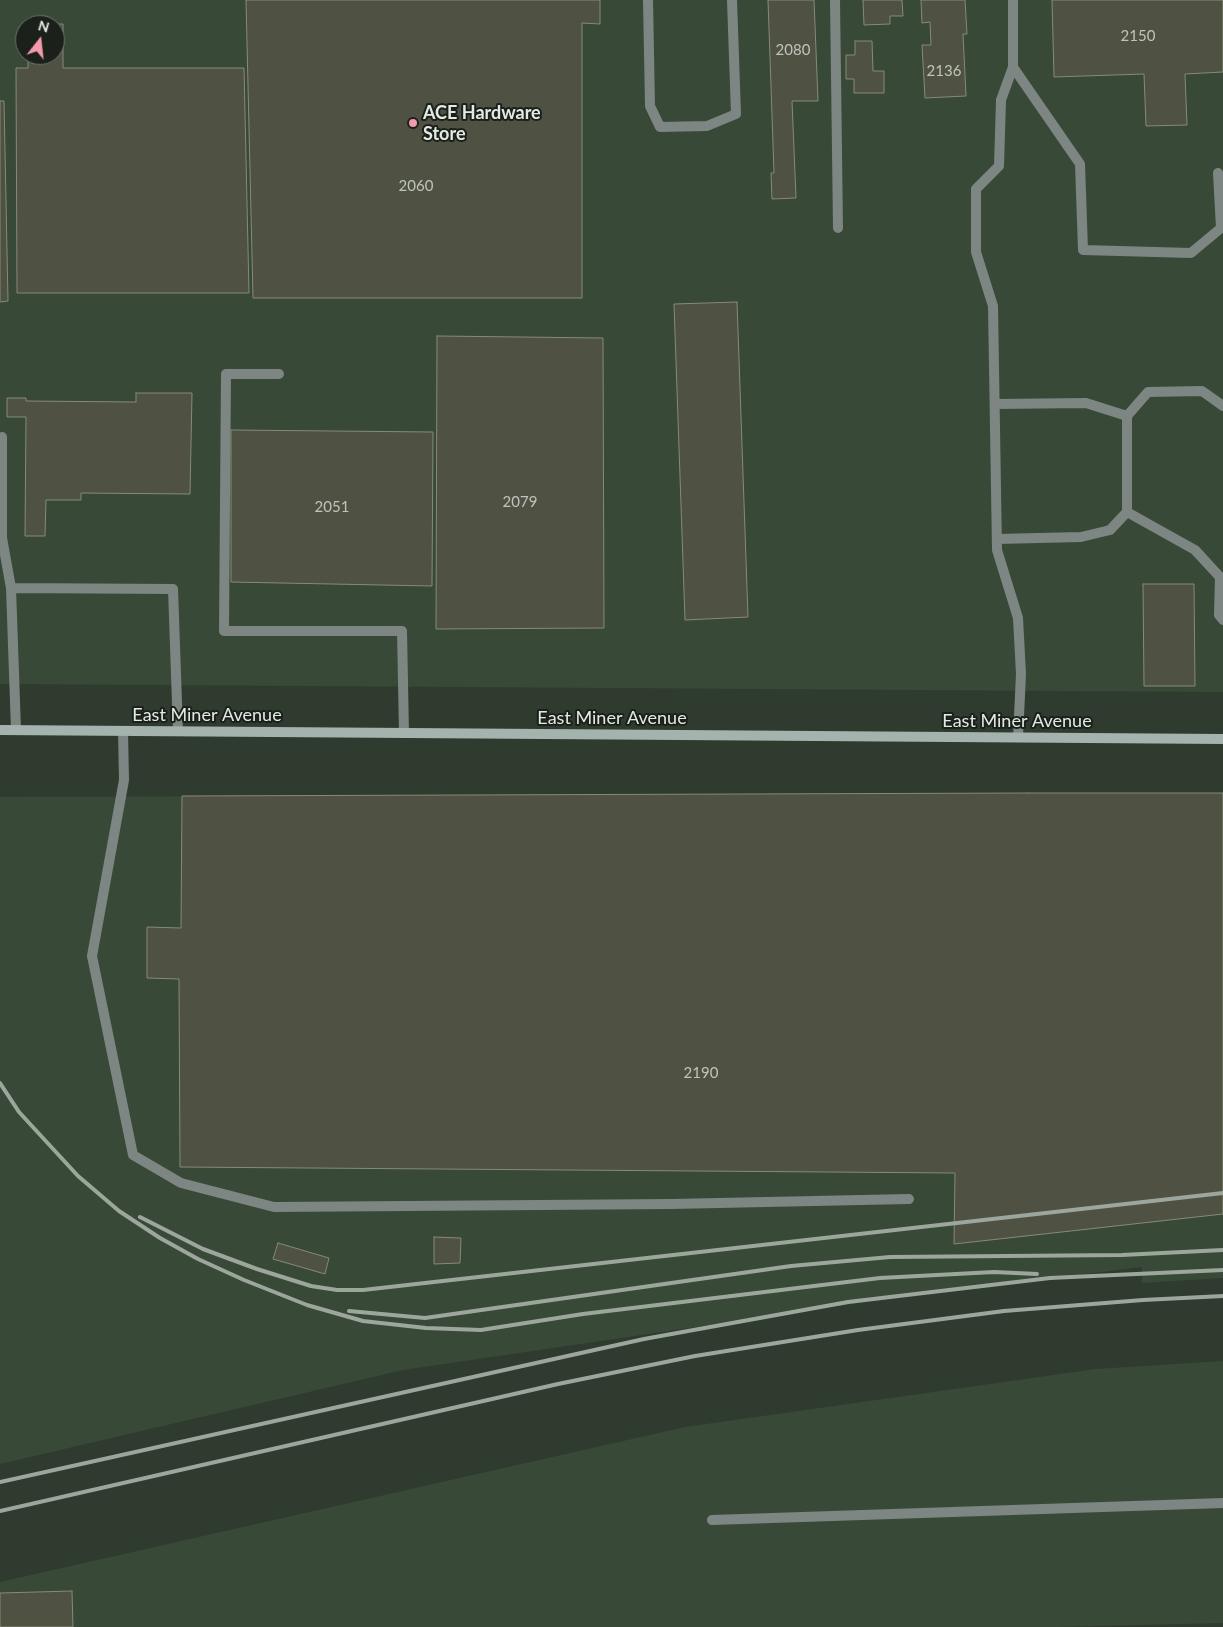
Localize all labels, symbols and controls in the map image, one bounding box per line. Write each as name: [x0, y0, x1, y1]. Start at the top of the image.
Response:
north arrow: [15, 15, 65, 65]
text: N: [36, 16, 52, 36]
house number: 2150: [1121, 27, 1155, 45]
house number: 2080: [776, 41, 810, 59]
house number: 2136: [927, 62, 961, 80]
place label: ACE Hardware Store: [423, 102, 541, 144]
marker: ACE Hardware Store: [407, 117, 419, 129]
house number: 2060: [399, 177, 433, 195]
house number: 2079: [503, 493, 537, 511]
house number: 2051: [315, 498, 349, 516]
street label: East Miner Avenue: [132, 704, 282, 726]
street label: East Miner Avenue: [537, 707, 687, 729]
street label: East Miner Avenue: [942, 710, 1092, 732]
house number: 2190: [684, 1064, 718, 1082]

